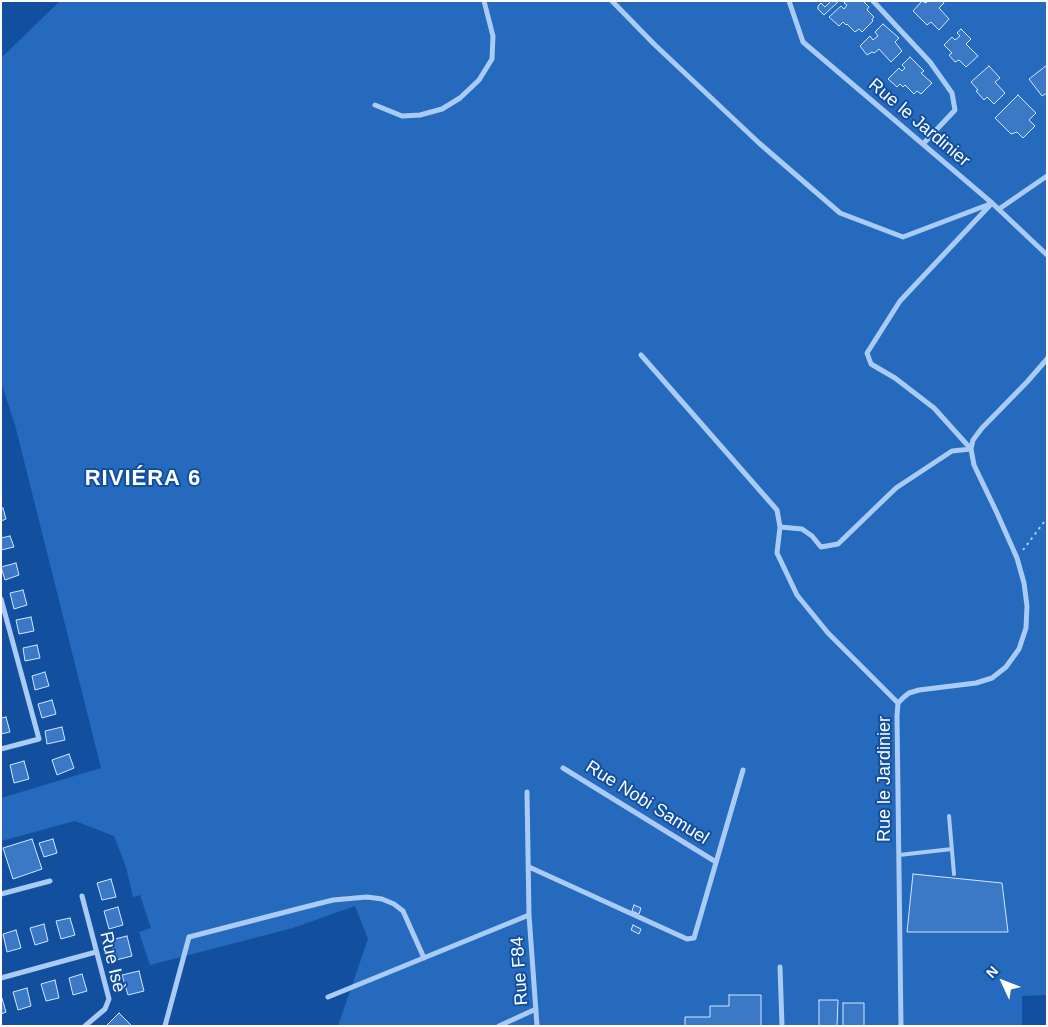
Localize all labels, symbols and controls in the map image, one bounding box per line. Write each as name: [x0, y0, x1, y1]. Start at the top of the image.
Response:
street label: Rue le Jardinier: [864, 74, 974, 172]
district label: RIVIÉRA 6: [84, 466, 202, 492]
street label: Rue le Jardinier: [874, 716, 896, 842]
street label: Rue Nobi Samuel: [581, 756, 713, 850]
street label: Rue Isè: [94, 929, 130, 995]
street label: Rue F84: [507, 936, 533, 1006]
north arrow: [978, 957, 1028, 1007]
text: N: [983, 963, 1001, 981]

